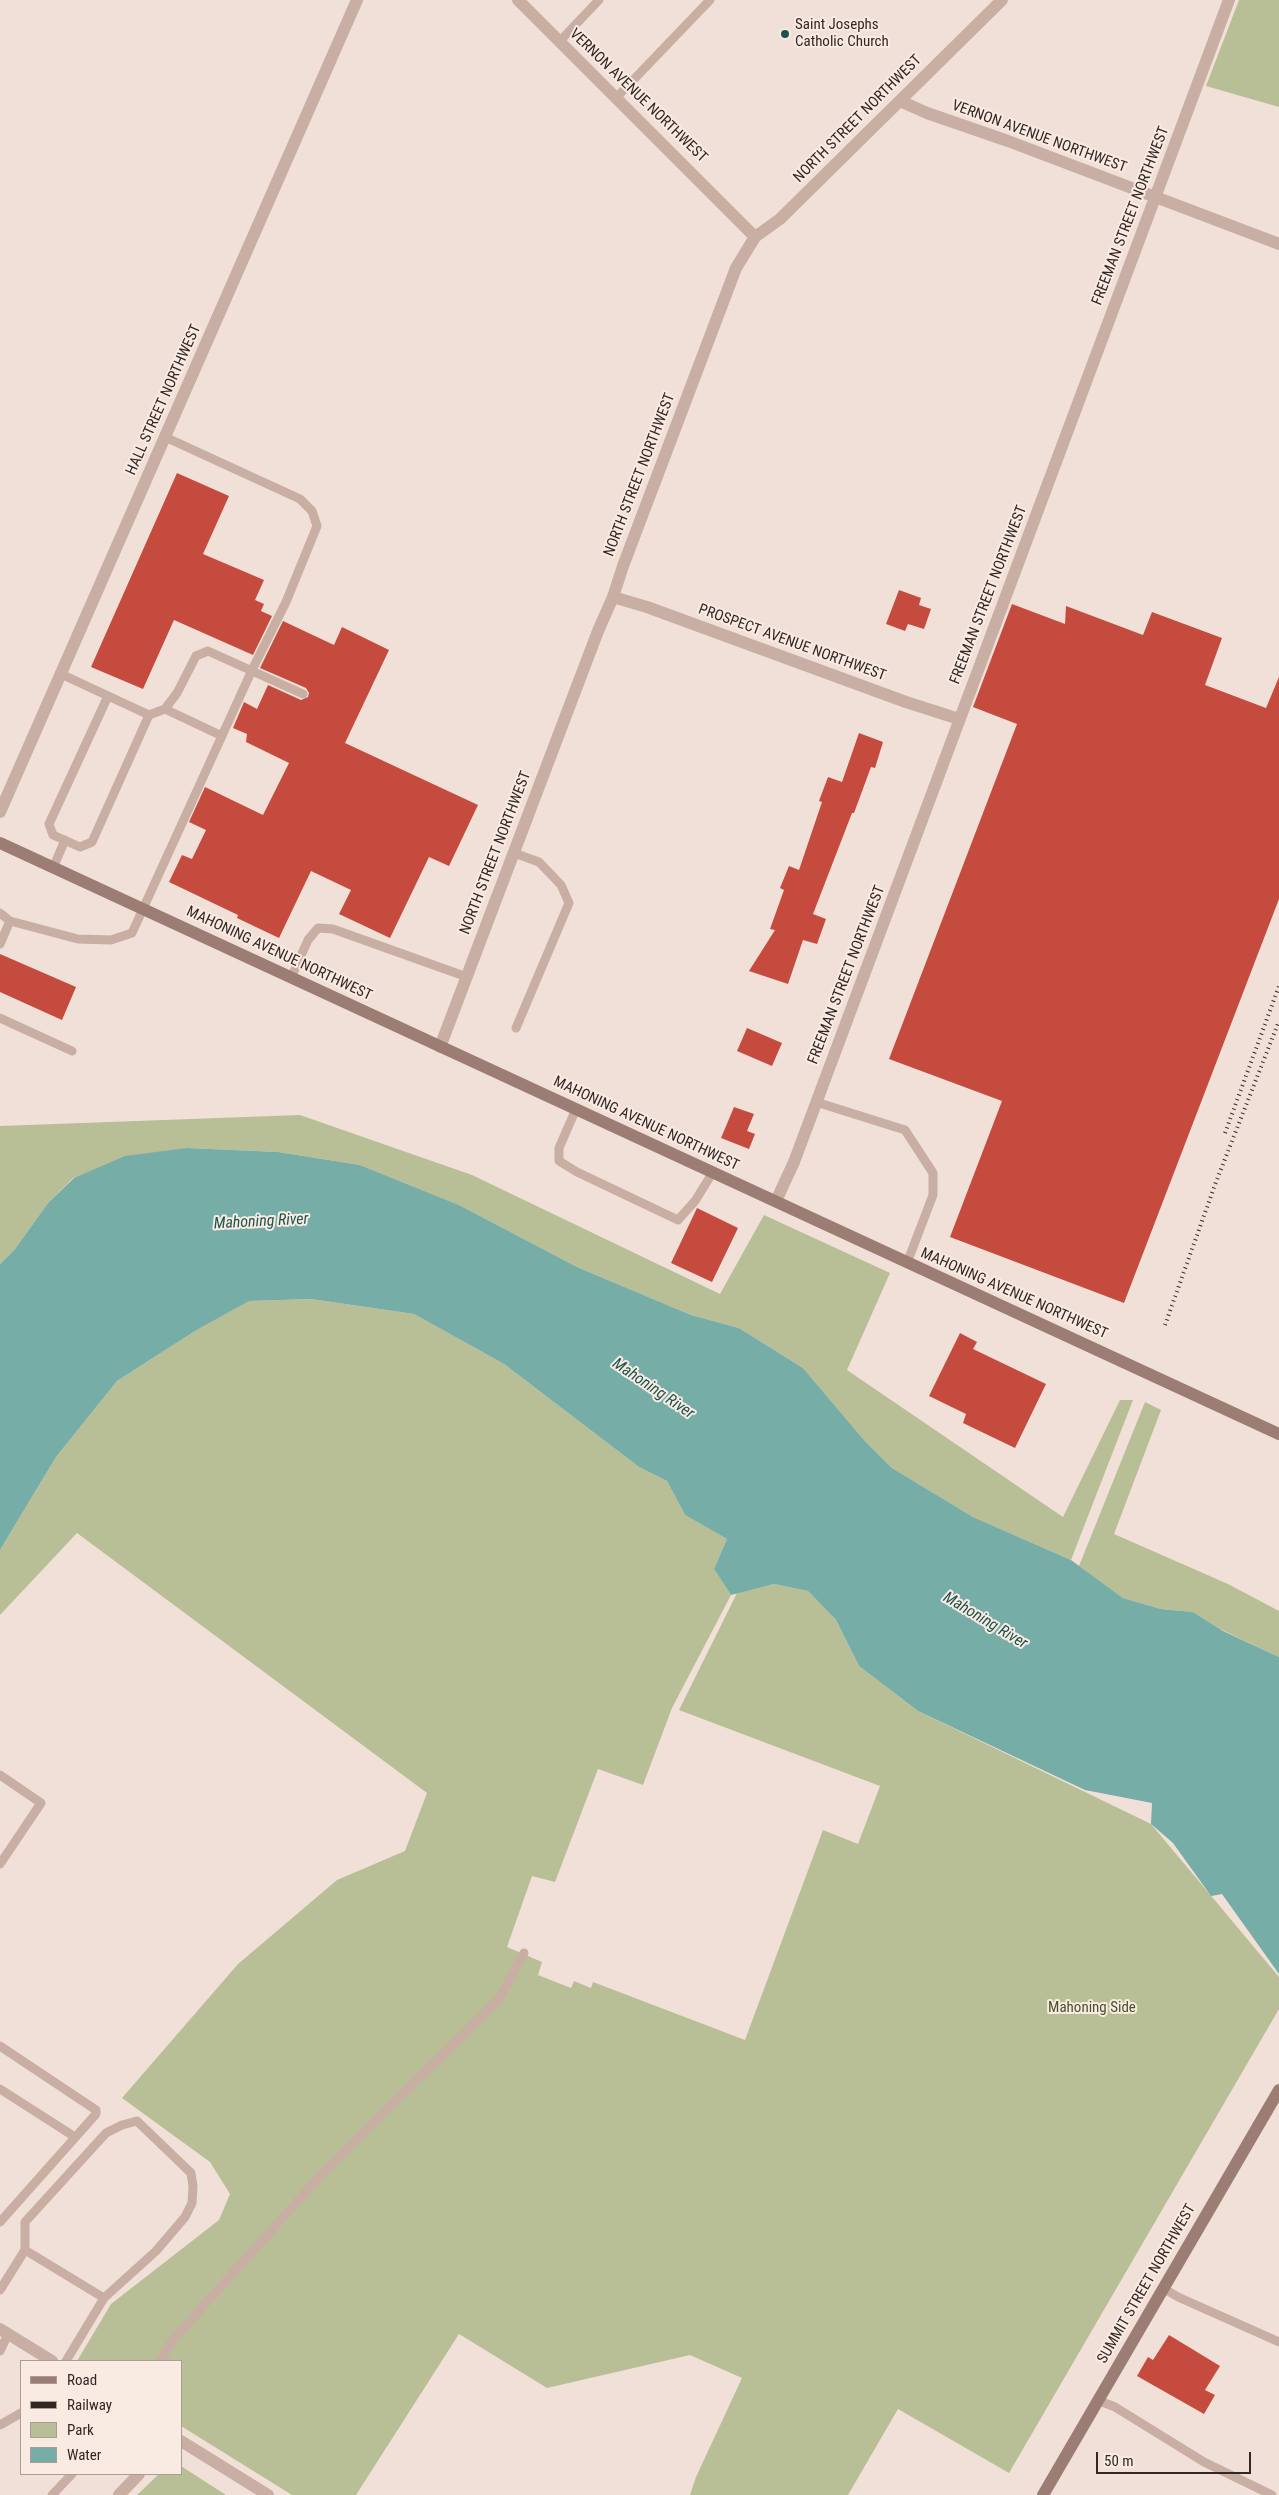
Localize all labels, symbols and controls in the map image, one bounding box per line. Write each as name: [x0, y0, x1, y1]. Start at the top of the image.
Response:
place label: Saint Josephs Catholic Church: [795, 16, 889, 51]
street label: VERNON AVENUE NORTHWEST: [565, 25, 711, 167]
marker: Saint Josephs Catholic Church: [779, 28, 791, 40]
street label: NORTH STREET NORTHWEST: [790, 51, 926, 187]
street label: VERNON AVENUE NORTHWEST: [949, 97, 1129, 177]
street label: FREEMAN STREET NORTHWEST: [1089, 124, 1173, 308]
street label: HALL STREET NORTHWEST: [123, 322, 205, 478]
street label: NORTH STREET NORTHWEST: [601, 391, 679, 559]
street label: FREEMAN STREET NORTHWEST: [947, 503, 1031, 687]
street label: PROSPECT AVENUE NORTHWEST: [696, 601, 888, 685]
street label: NORTH STREET NORTHWEST: [457, 769, 535, 937]
street label: FREEMAN STREET NORTHWEST: [805, 883, 889, 1067]
street label: MAHONING AVENUE NORTHWEST: [183, 903, 375, 1005]
street label: MAHONING AVENUE NORTHWEST: [550, 1073, 742, 1175]
water label: Mahoning River: [213, 1210, 309, 1234]
street label: MAHONING AVENUE NORTHWEST: [918, 1245, 1110, 1343]
water label: Mahoning River: [608, 1355, 698, 1423]
water label: Mahoning River: [939, 1588, 1031, 1654]
park label: Mahoning Side: [1048, 1999, 1136, 2017]
street label: SUMMIT STREET NORTHWEST: [1094, 2201, 1200, 2367]
legend: [20, 2360, 182, 2475]
text: Road: [67, 2371, 97, 2389]
text: Railway: [67, 2396, 112, 2414]
text: Park: [67, 2421, 94, 2439]
scale bar: [1099, 2442, 1254, 2474]
text: Water: [67, 2446, 101, 2464]
text: 50 m: [1104, 2452, 1134, 2470]

